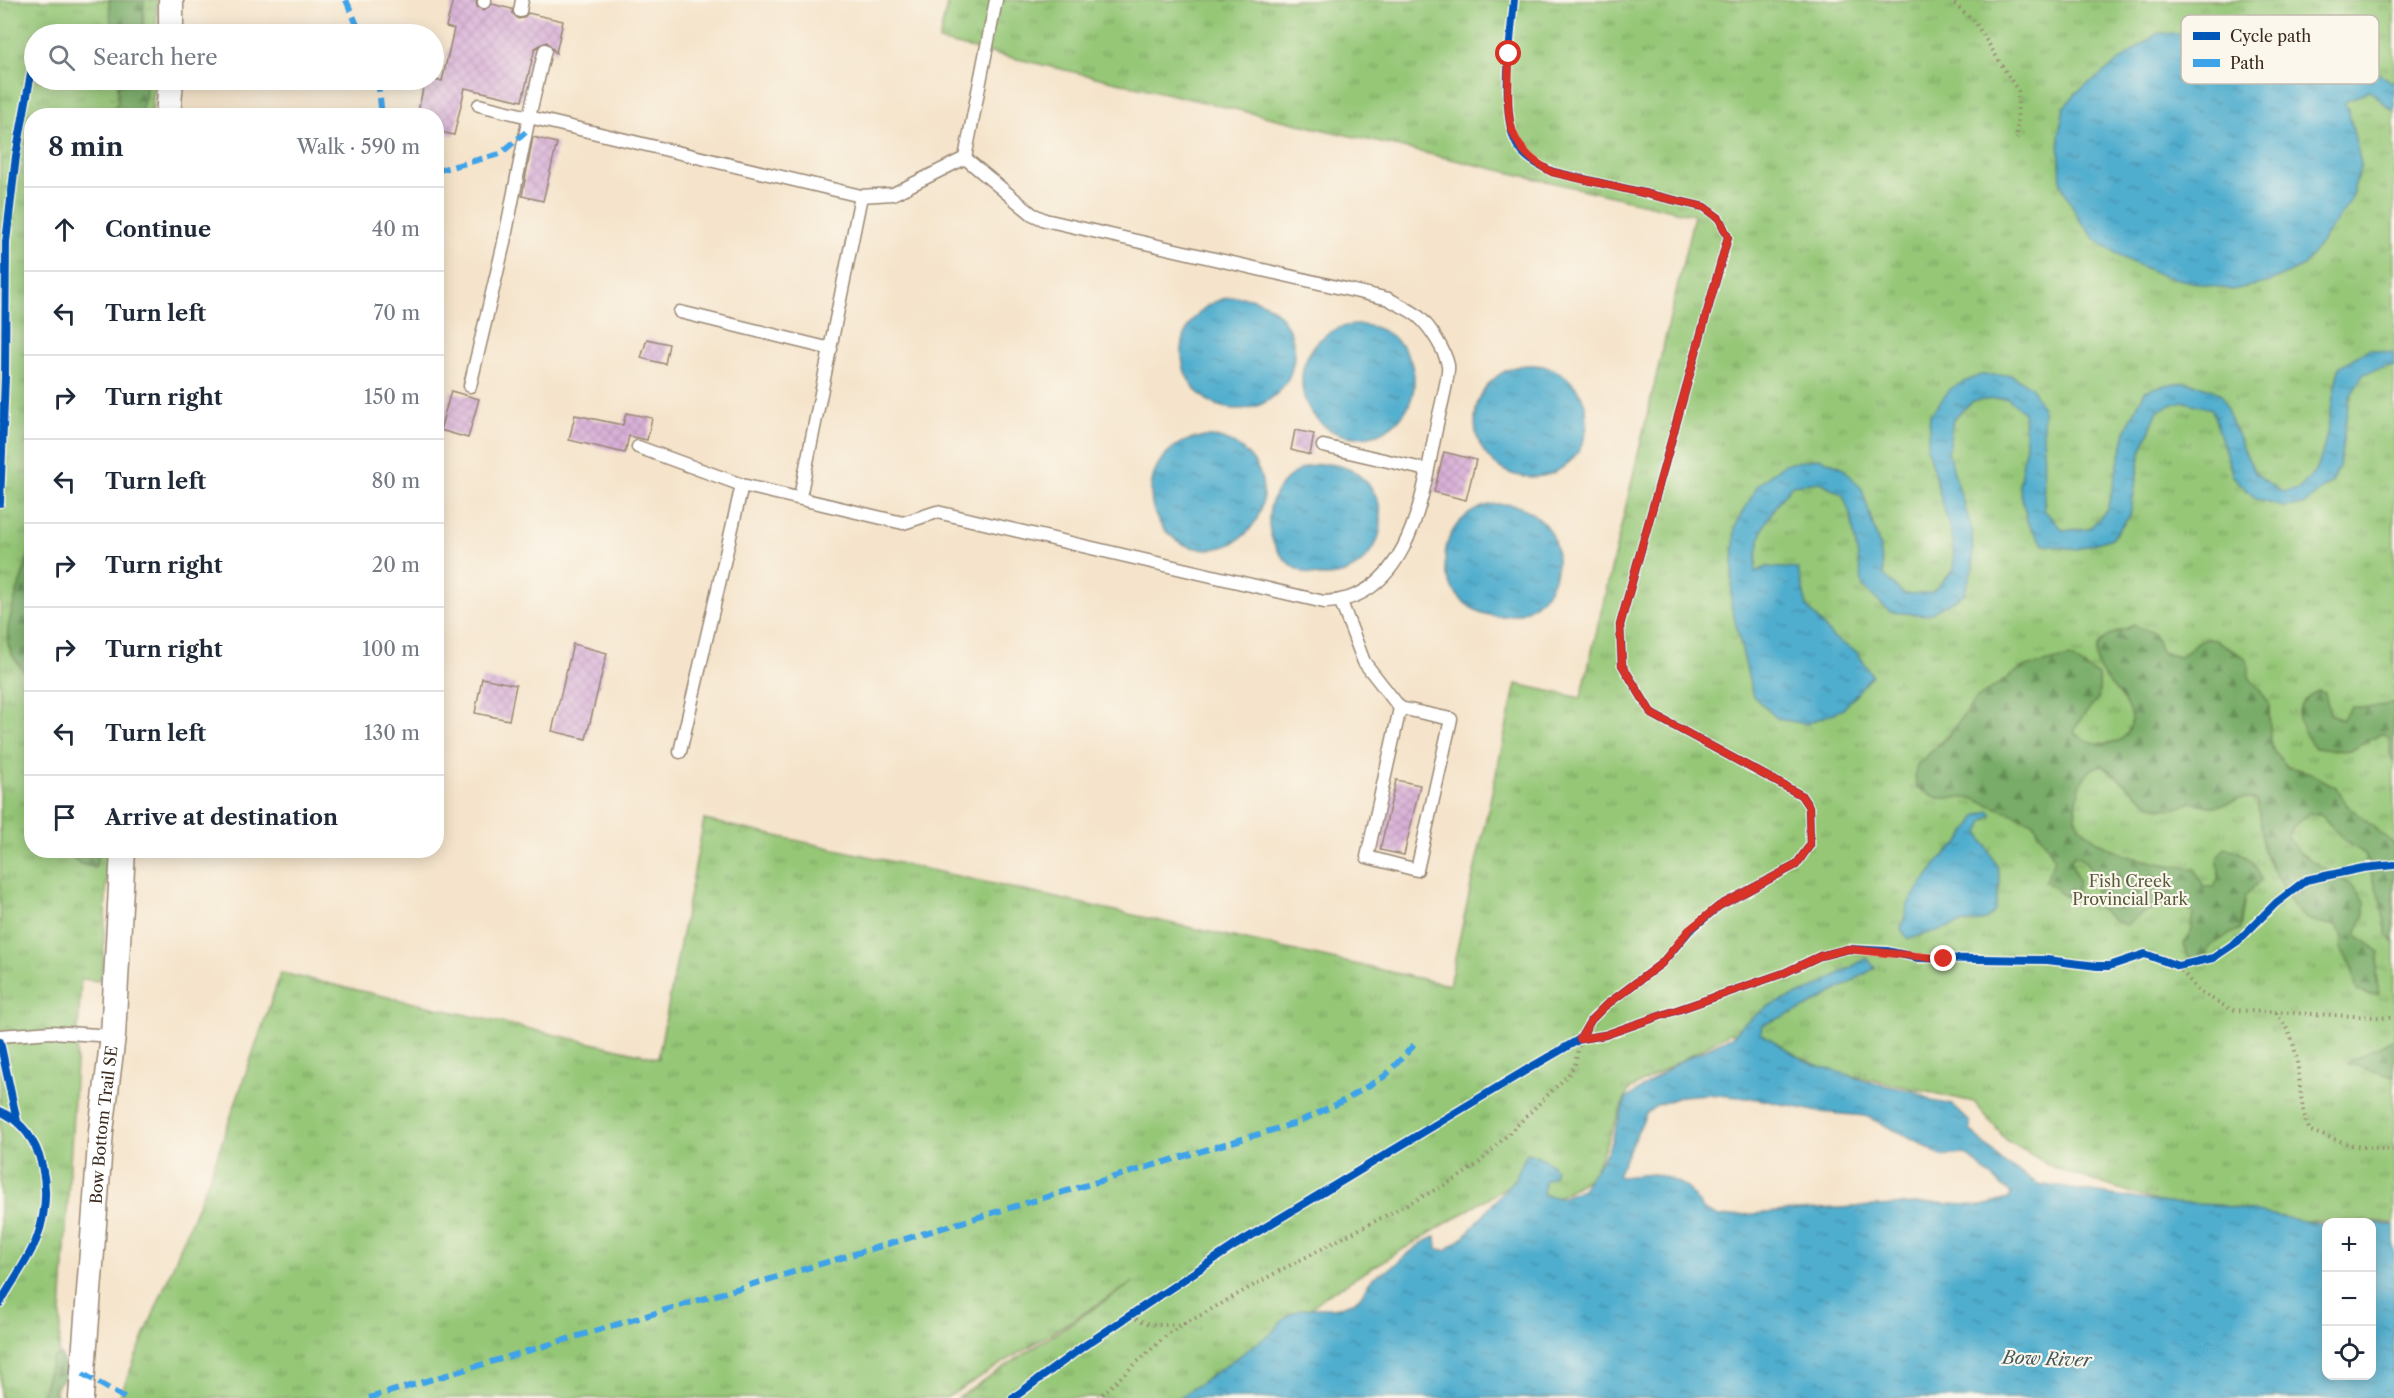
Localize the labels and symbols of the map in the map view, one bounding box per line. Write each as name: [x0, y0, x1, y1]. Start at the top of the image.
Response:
legend: [2181, 15, 2379, 84]
text: Cycle path: [2230, 26, 2311, 46]
route start: [1495, 40, 1521, 66]
text: Path: [2230, 53, 2264, 73]
park label: Fish Creek Provincial Park: [2072, 871, 2188, 909]
route end: [1930, 945, 1956, 971]
street label: Bow Bottom Trail SE: [86, 1045, 122, 1205]
water label: Bow River: [2000, 1346, 2094, 1372]

